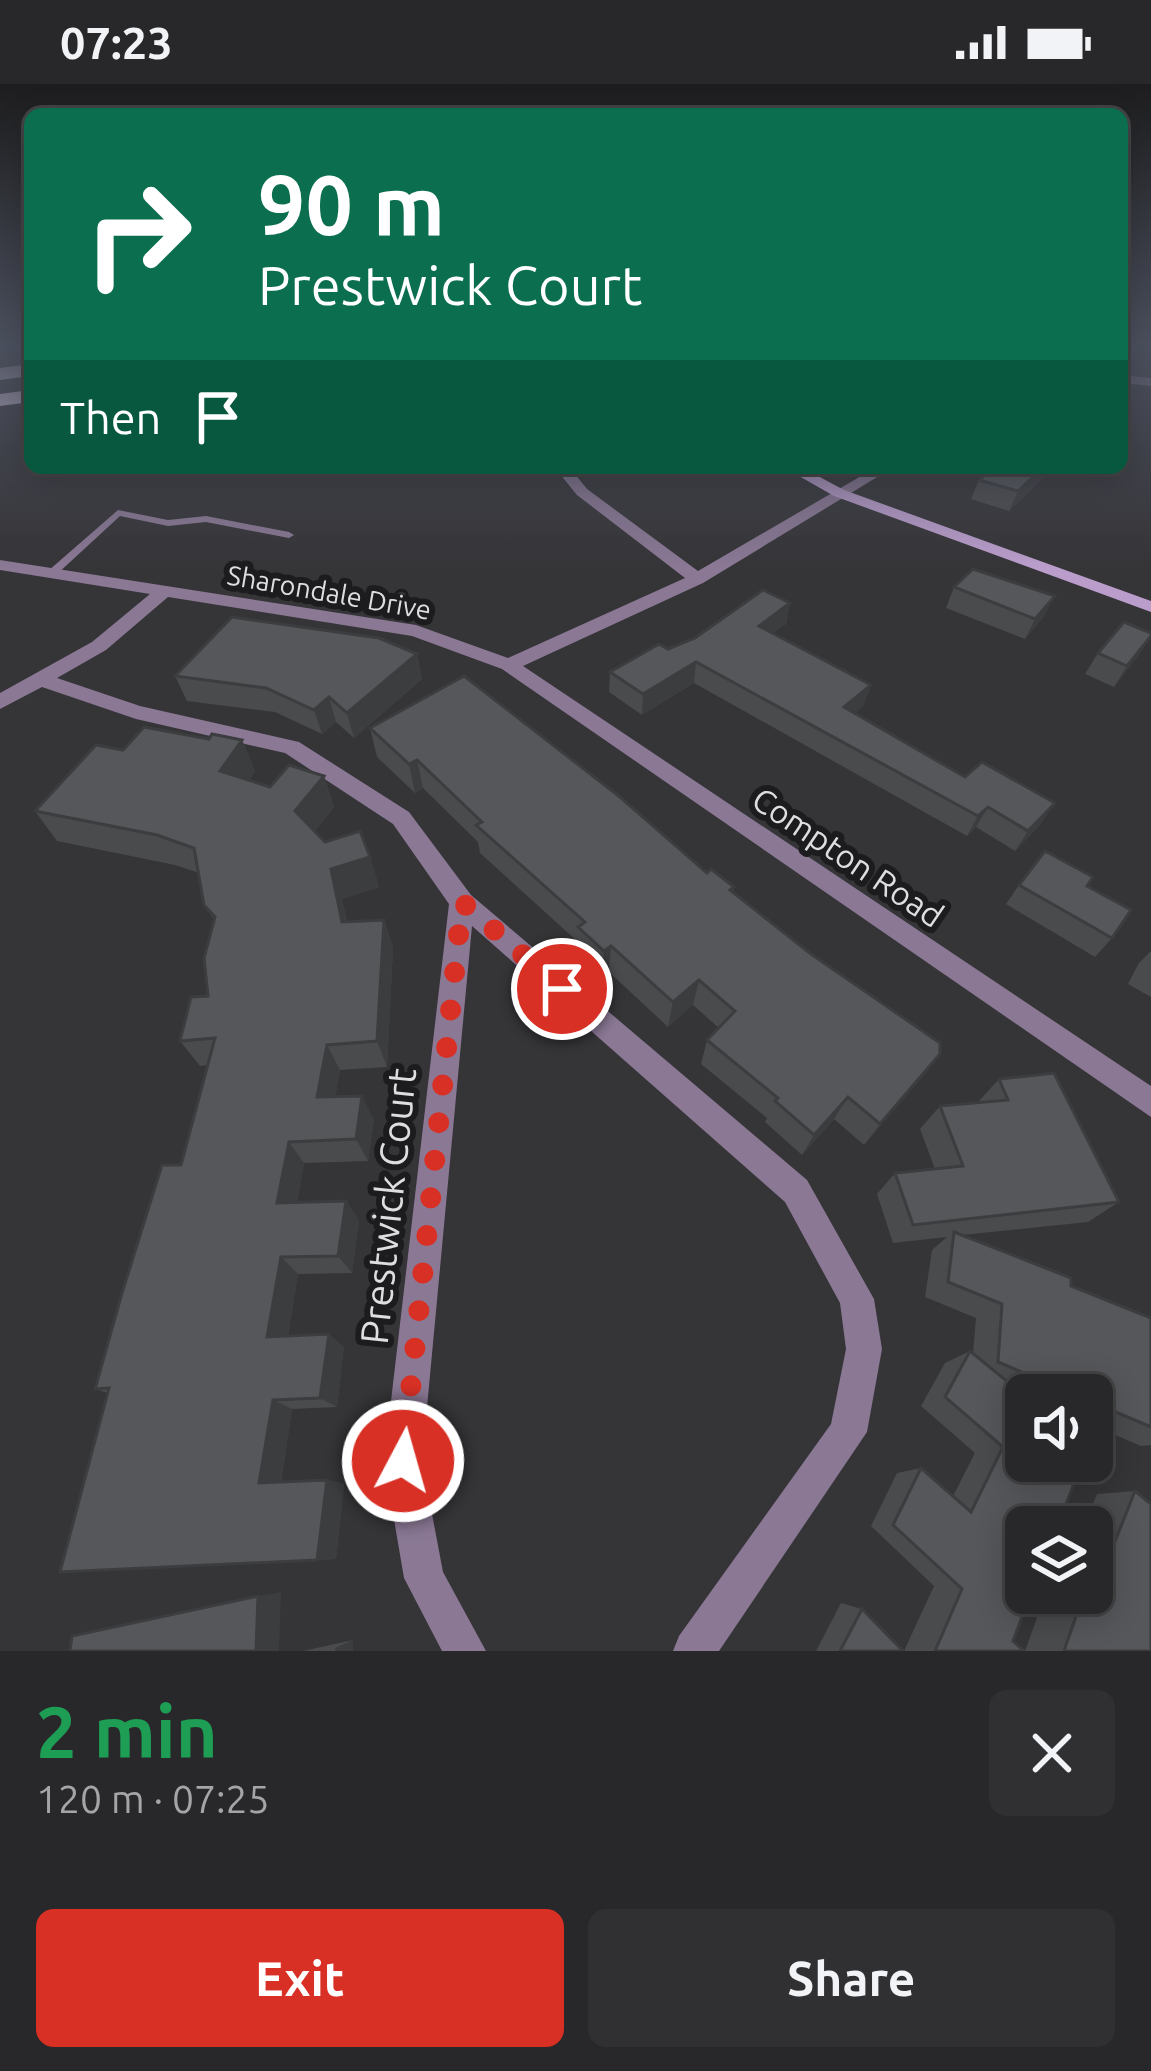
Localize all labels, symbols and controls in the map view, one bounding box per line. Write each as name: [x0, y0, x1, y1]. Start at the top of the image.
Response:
text: 07:23: [60, 17, 173, 68]
icon: right: [60, 156, 216, 312]
text: 90 m: [258, 157, 445, 251]
text: Prestwick Court: [258, 255, 642, 315]
icon: arrive: [185, 384, 251, 450]
text: Then: [60, 392, 161, 443]
street label: Sharondale Drive: [225, 559, 433, 625]
street label: Compton Road: [746, 779, 951, 934]
pin: [511, 938, 613, 1040]
icon: arrive: [529, 956, 595, 1022]
street label: Prestwick Court: [352, 1066, 423, 1346]
map controls: [1005, 1374, 1113, 1614]
button: sound: [1005, 1374, 1113, 1482]
position arrow: [340, 1398, 466, 1524]
button: layers: [1005, 1506, 1113, 1614]
button: close: [989, 1690, 1115, 1816]
text: 2 min: [36, 1691, 218, 1772]
text: 120 m · 07:25: [36, 1777, 270, 1820]
button: Exit: [36, 1909, 564, 2047]
button: Share: [588, 1909, 1115, 2047]

